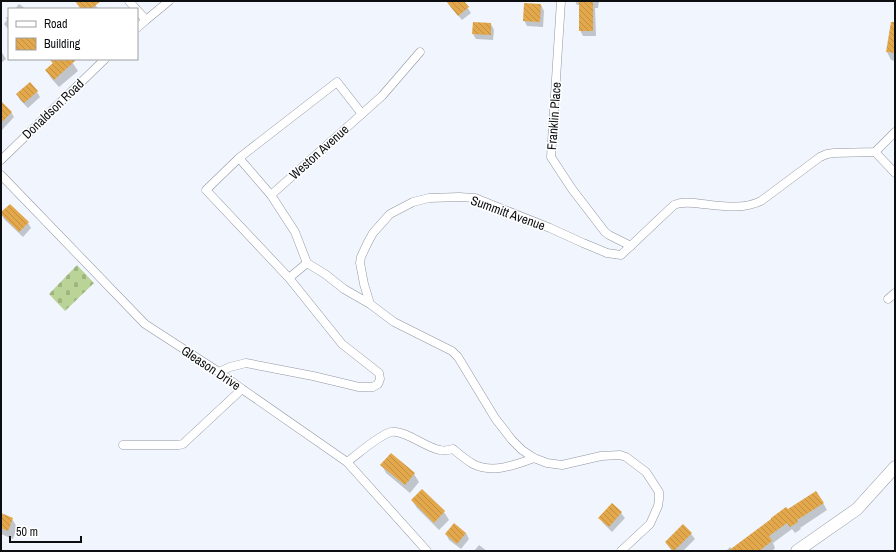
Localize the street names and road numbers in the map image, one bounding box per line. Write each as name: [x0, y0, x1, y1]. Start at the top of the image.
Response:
street label: Donaldson Road: [19, 75, 88, 143]
street label: Franklin Place: [543, 81, 565, 151]
street label: Weston Avenue: [286, 121, 352, 183]
street label: Summitt Avenue: [468, 192, 548, 234]
street label: Gleason Drive: [178, 342, 244, 394]

